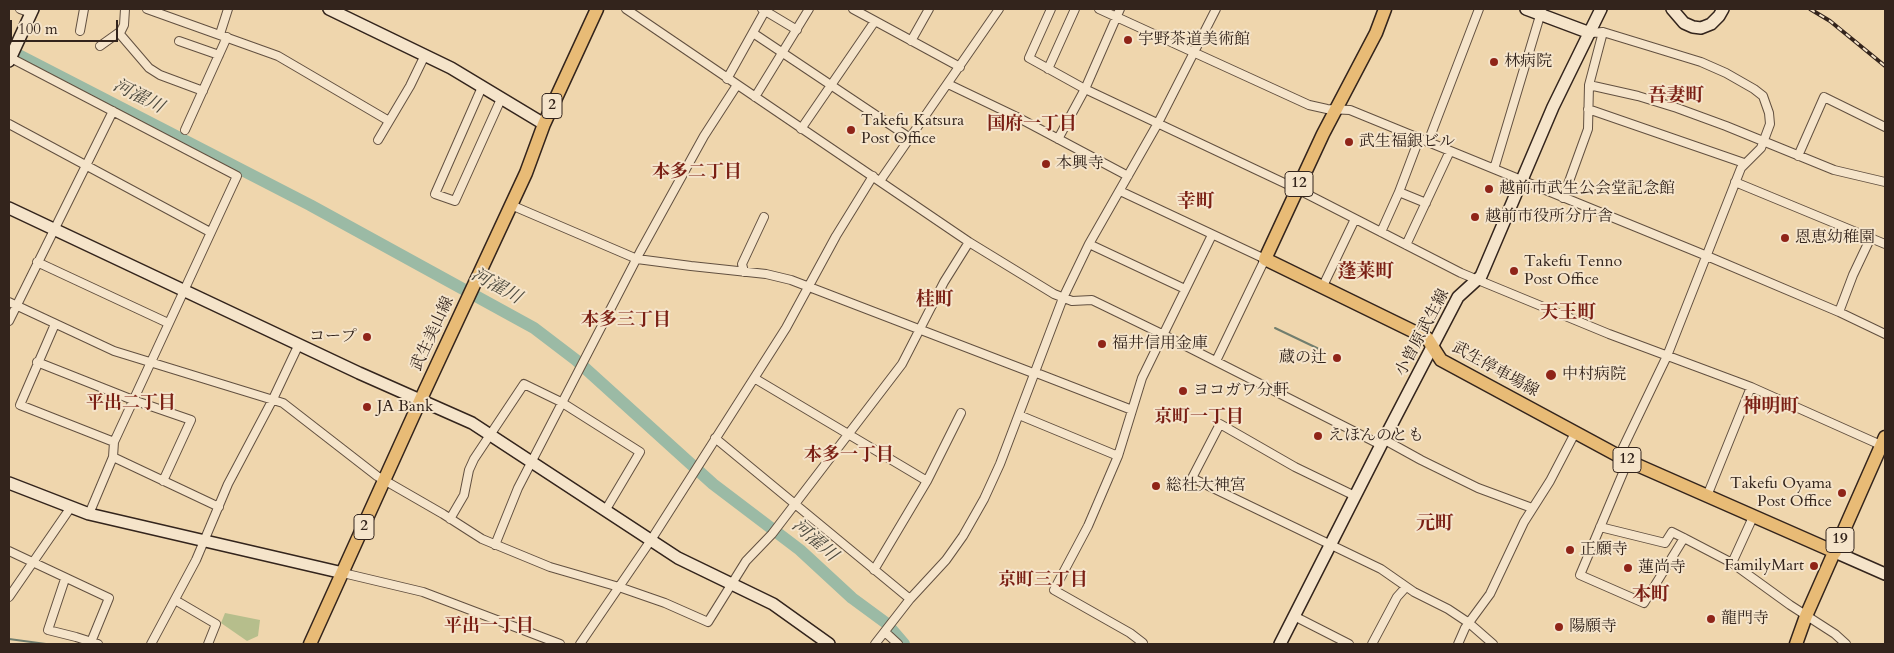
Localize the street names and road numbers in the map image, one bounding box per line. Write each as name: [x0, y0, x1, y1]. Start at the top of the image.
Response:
road number: 2: [542, 94, 562, 118]
road number: 12: [1285, 172, 1313, 196]
street label: 小曽原武生線: [1392, 286, 1454, 380]
street label: 武生美山線: [407, 294, 459, 374]
street label: 武生停車場線: [1448, 338, 1542, 402]
road number: 12: [1613, 448, 1641, 472]
road number: 2: [354, 514, 374, 540]
road number: 19: [1826, 528, 1854, 552]

